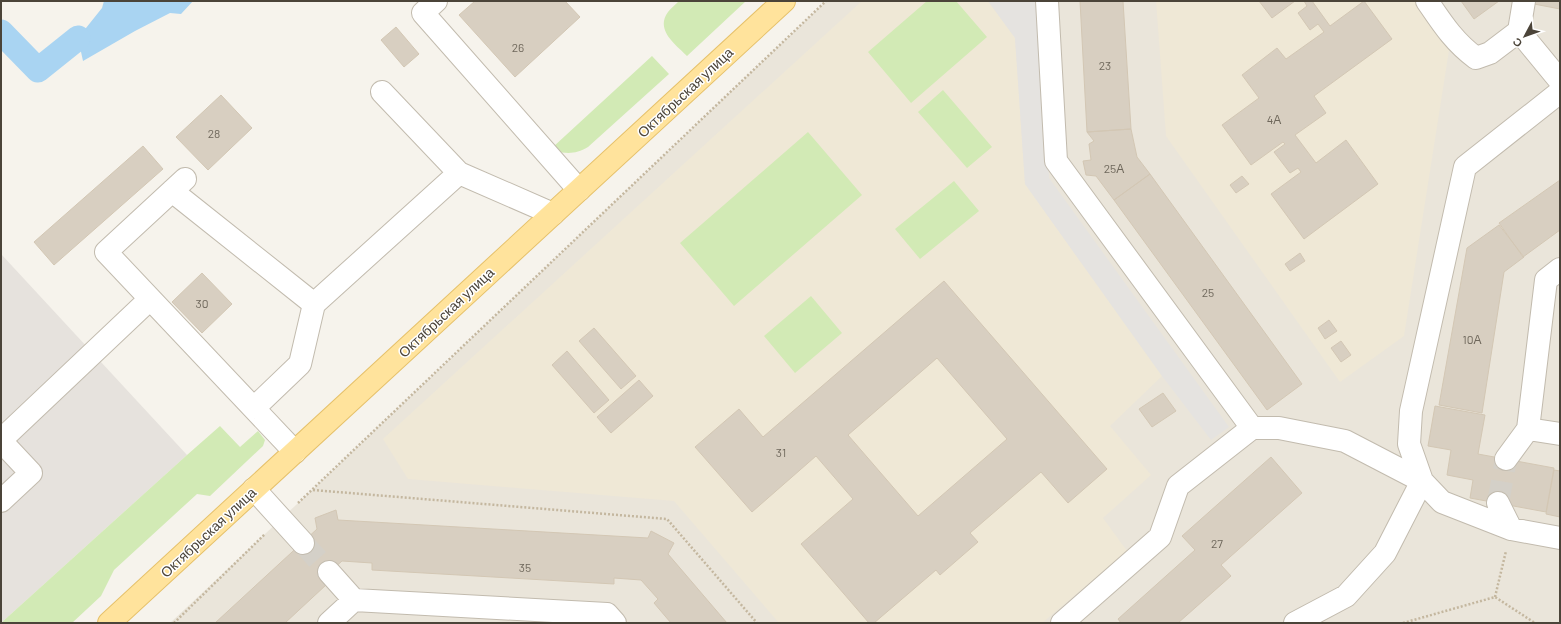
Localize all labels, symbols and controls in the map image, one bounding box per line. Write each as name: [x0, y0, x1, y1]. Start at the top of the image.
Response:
north arrow: [1505, 16, 1545, 56]
text: С: [1510, 36, 1525, 50]
house number: 26: [512, 40, 524, 54]
street label: Октябрьская улица: [634, 43, 736, 141]
house number: 23: [1099, 58, 1111, 72]
house number: 4А: [1267, 112, 1281, 126]
house number: 28: [208, 126, 220, 140]
house number: 25А: [1104, 161, 1124, 175]
street label: Октябрьская улица: [395, 263, 497, 361]
house number: 25: [1202, 285, 1214, 299]
house number: 30: [196, 296, 208, 310]
house number: 10А: [1463, 332, 1481, 346]
house number: 31: [776, 445, 786, 459]
street label: Октябрьская улица: [157, 483, 259, 581]
house number: 27: [1211, 536, 1223, 550]
house number: 35: [519, 560, 531, 574]

